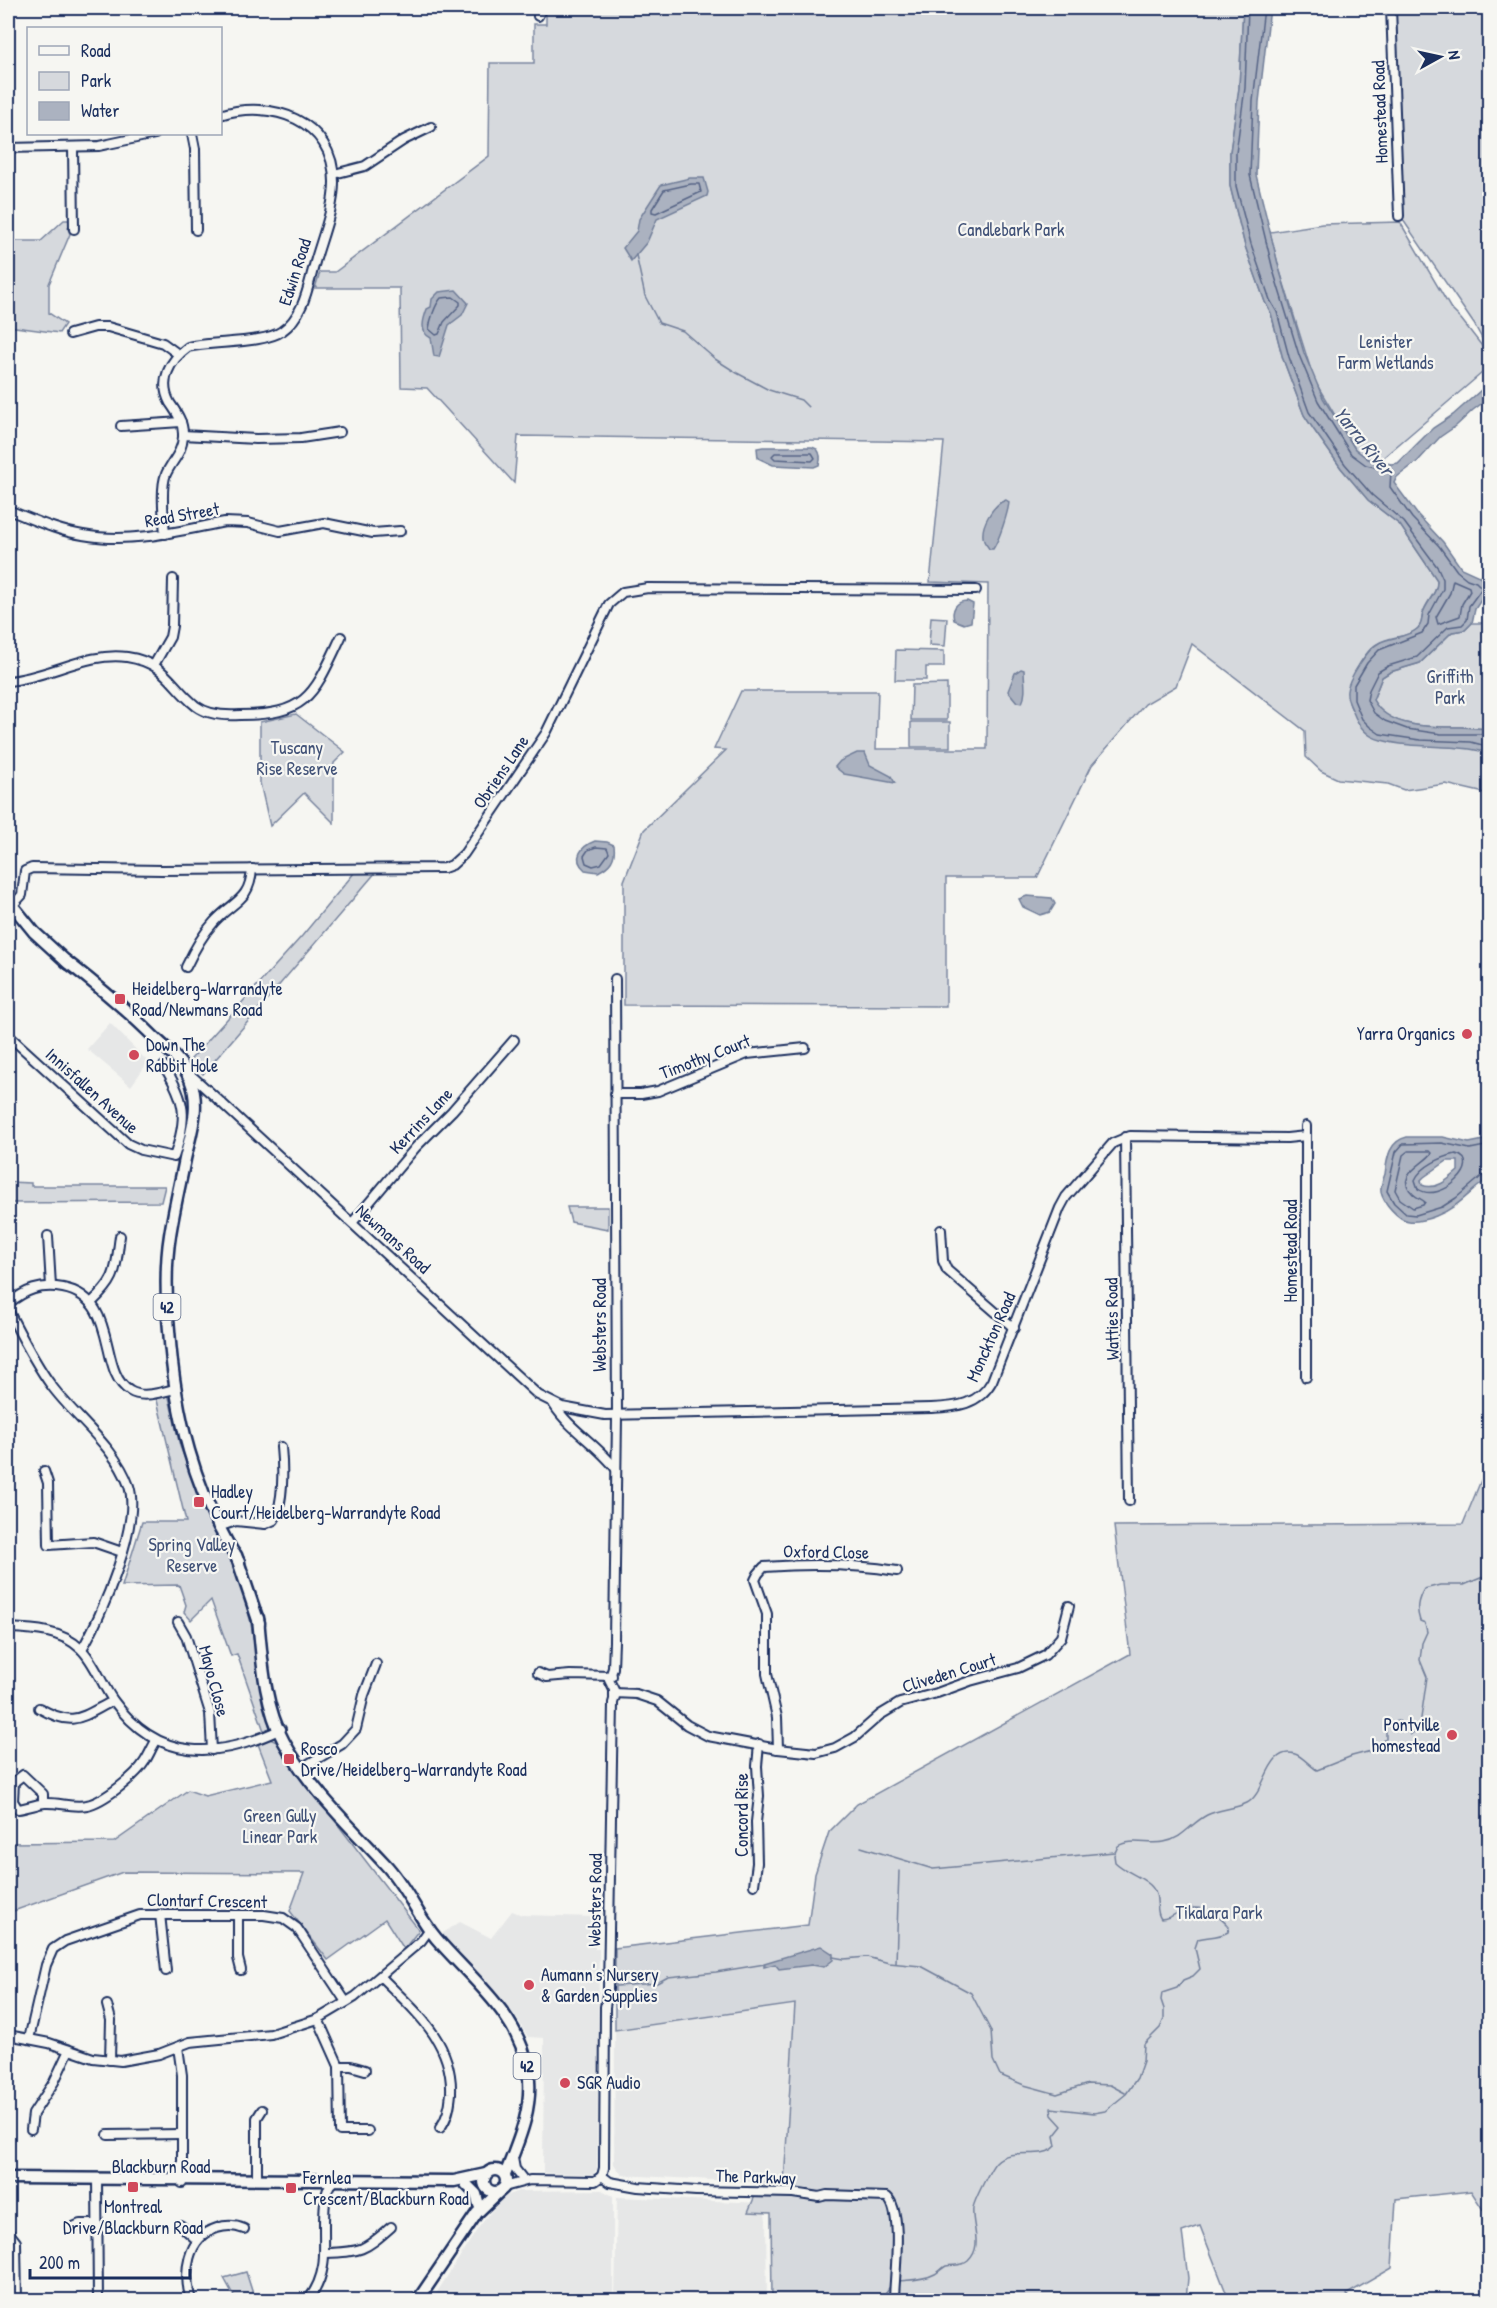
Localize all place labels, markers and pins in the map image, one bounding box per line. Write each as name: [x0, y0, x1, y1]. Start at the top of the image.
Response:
place label: Heidelberg-Warrandyte Road/Newmans Road: [132, 976, 283, 1022]
marker: Heidelberg-Warrandyte Road/Newmans Road: [113, 992, 127, 1006]
place label: Yarra Organics: [1357, 1021, 1455, 1046]
marker: Yarra Organics: [1460, 1027, 1474, 1041]
place label: Down The Rabbit Hole: [146, 1032, 218, 1078]
marker: Down The Rabbit Hole: [127, 1048, 141, 1062]
place label: Hadley Court/Heidelberg-Warrandyte Road: [211, 1479, 440, 1525]
marker: Hadley Court/Heidelberg-Warrandyte Road: [192, 1495, 206, 1509]
place label: Pontville homestead: [1371, 1712, 1440, 1758]
marker: Pontville homestead: [1445, 1728, 1459, 1742]
place label: Rosco Drive/Heidelberg-Warrandyte Road: [301, 1736, 527, 1782]
marker: Rosco Drive/Heidelberg-Warrandyte Road: [282, 1752, 296, 1766]
place label: Aumann's Nursery & Garden Supplies: [541, 1962, 659, 2008]
marker: Aumann's Nursery & Garden Supplies: [522, 1978, 536, 1992]
place label: SGR Audio: [577, 2070, 641, 2095]
marker: SGR Audio: [558, 2076, 572, 2090]
place label: Fernlea Crescent/Blackburn Road: [302, 2165, 469, 2211]
marker: Montreal Drive/Blackburn Road: [126, 2180, 140, 2194]
marker: Fernlea Crescent/Blackburn Road: [284, 2181, 298, 2195]
place label: Montreal Drive/Blackburn Road: [63, 2194, 203, 2240]

